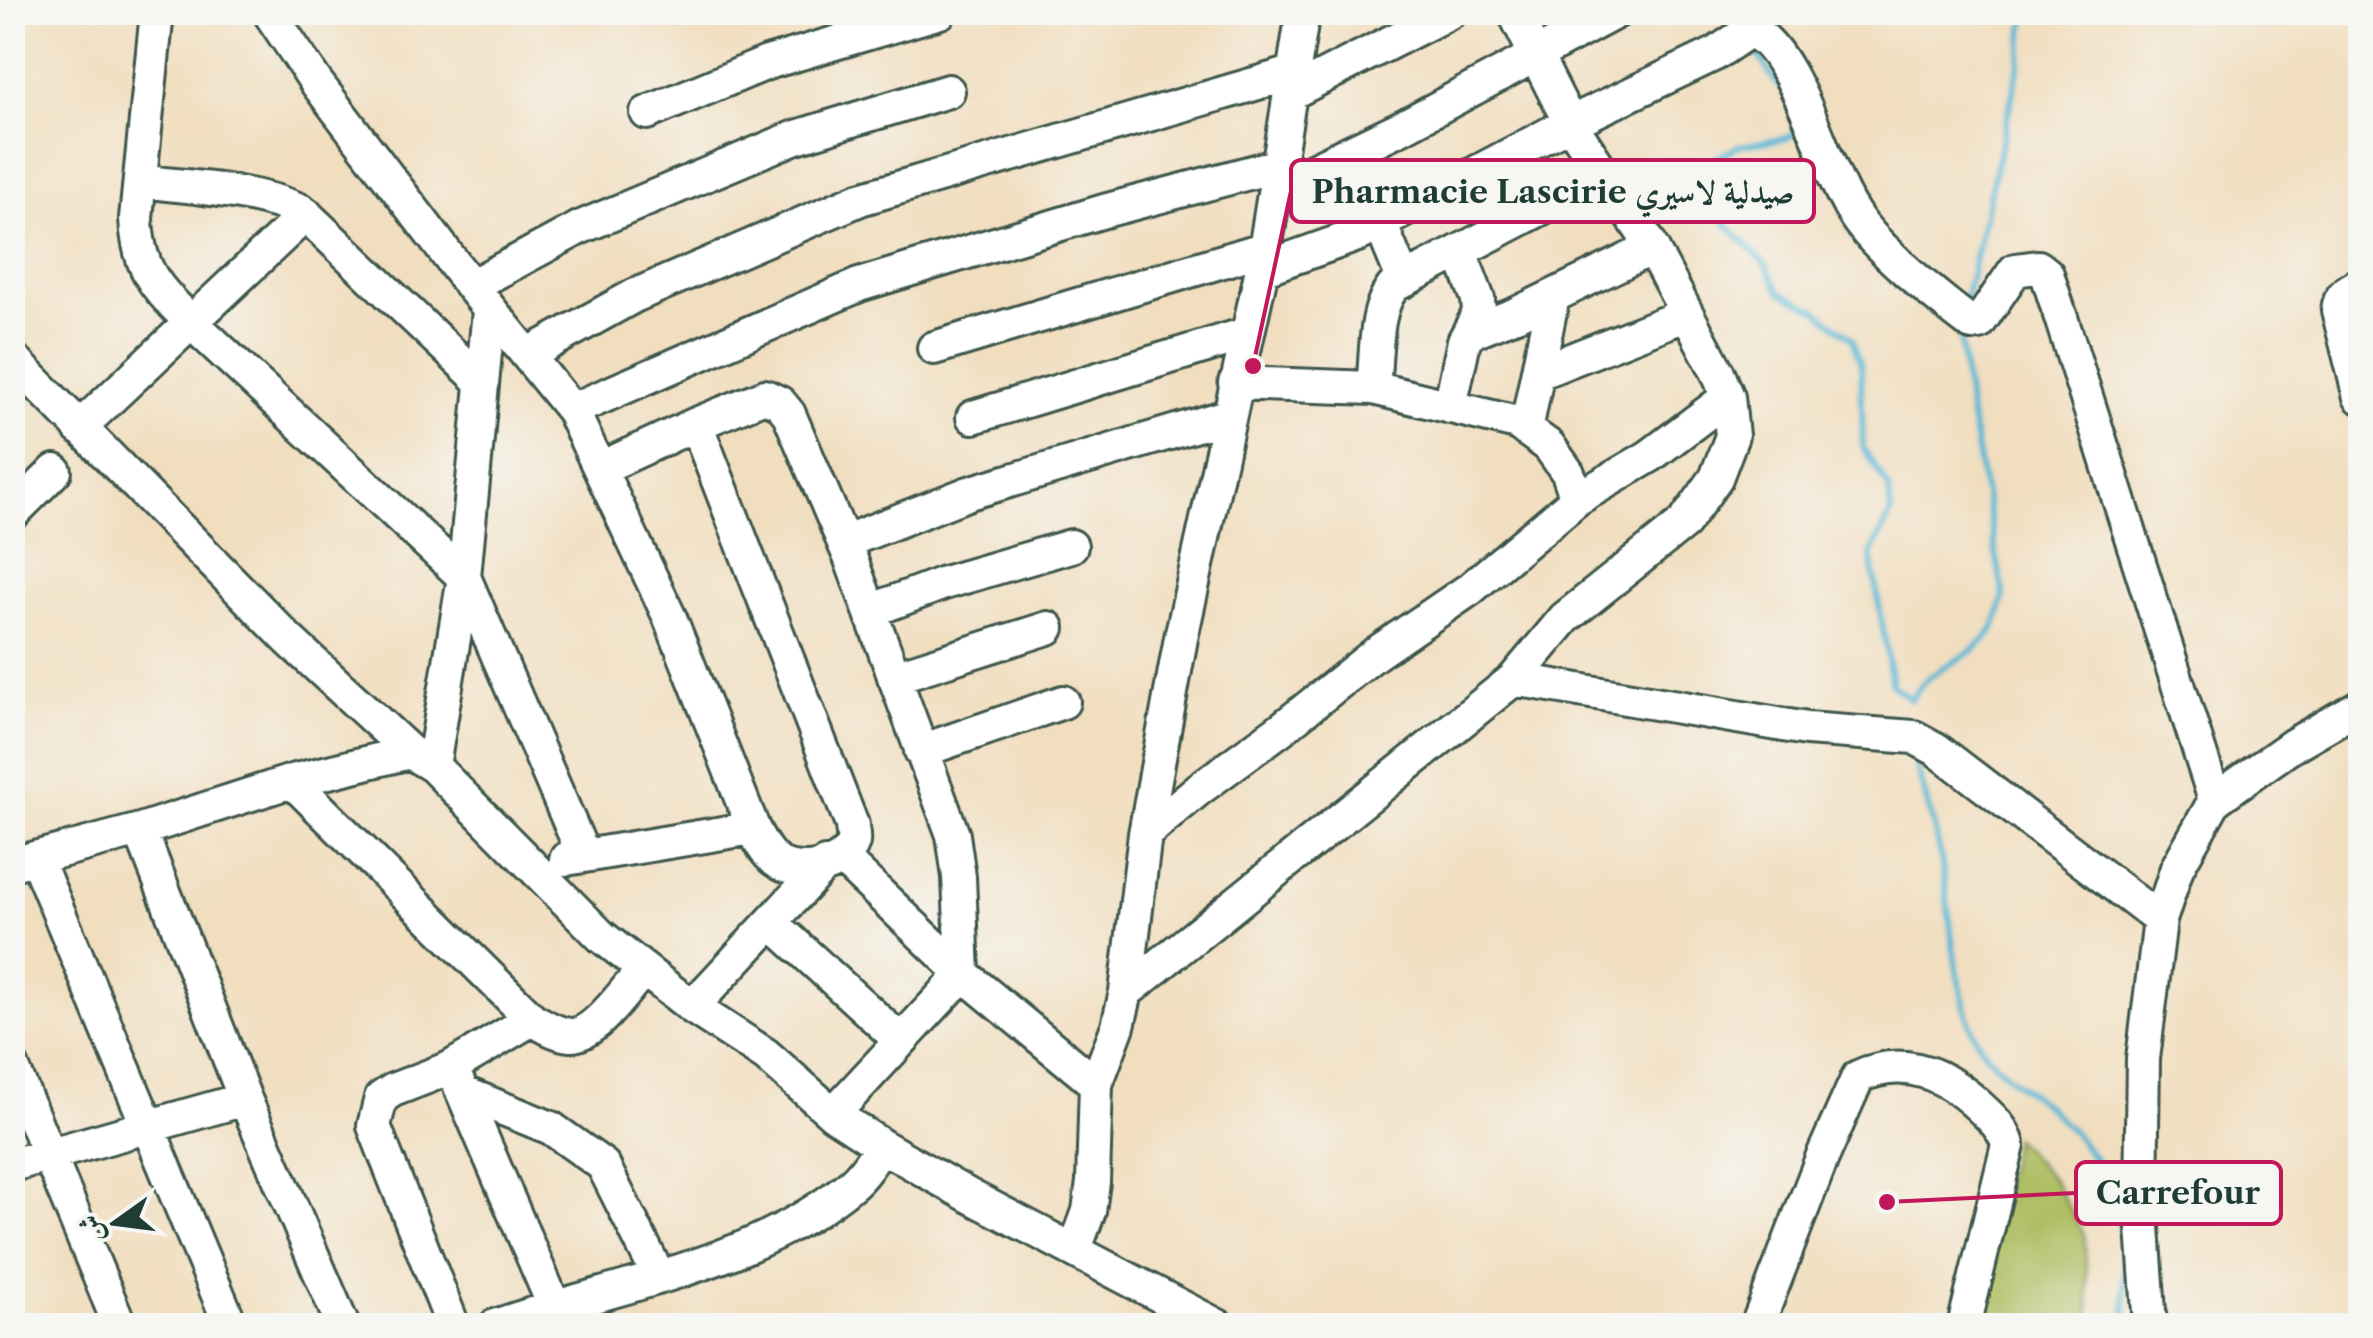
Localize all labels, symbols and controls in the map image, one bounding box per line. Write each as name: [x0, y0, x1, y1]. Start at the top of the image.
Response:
callout: Pharmacie Lascirie صيدلية لاسيري: [1291, 160, 1814, 222]
text: Pharmacie Lascirie صيدلية لاسيري: [1312, 172, 1794, 218]
callout: Carrefour: [2076, 1162, 2281, 1224]
north arrow: [65, 1173, 165, 1273]
text: Carrefour: [2096, 1173, 2261, 1212]
text: ش: [71, 1211, 111, 1247]

